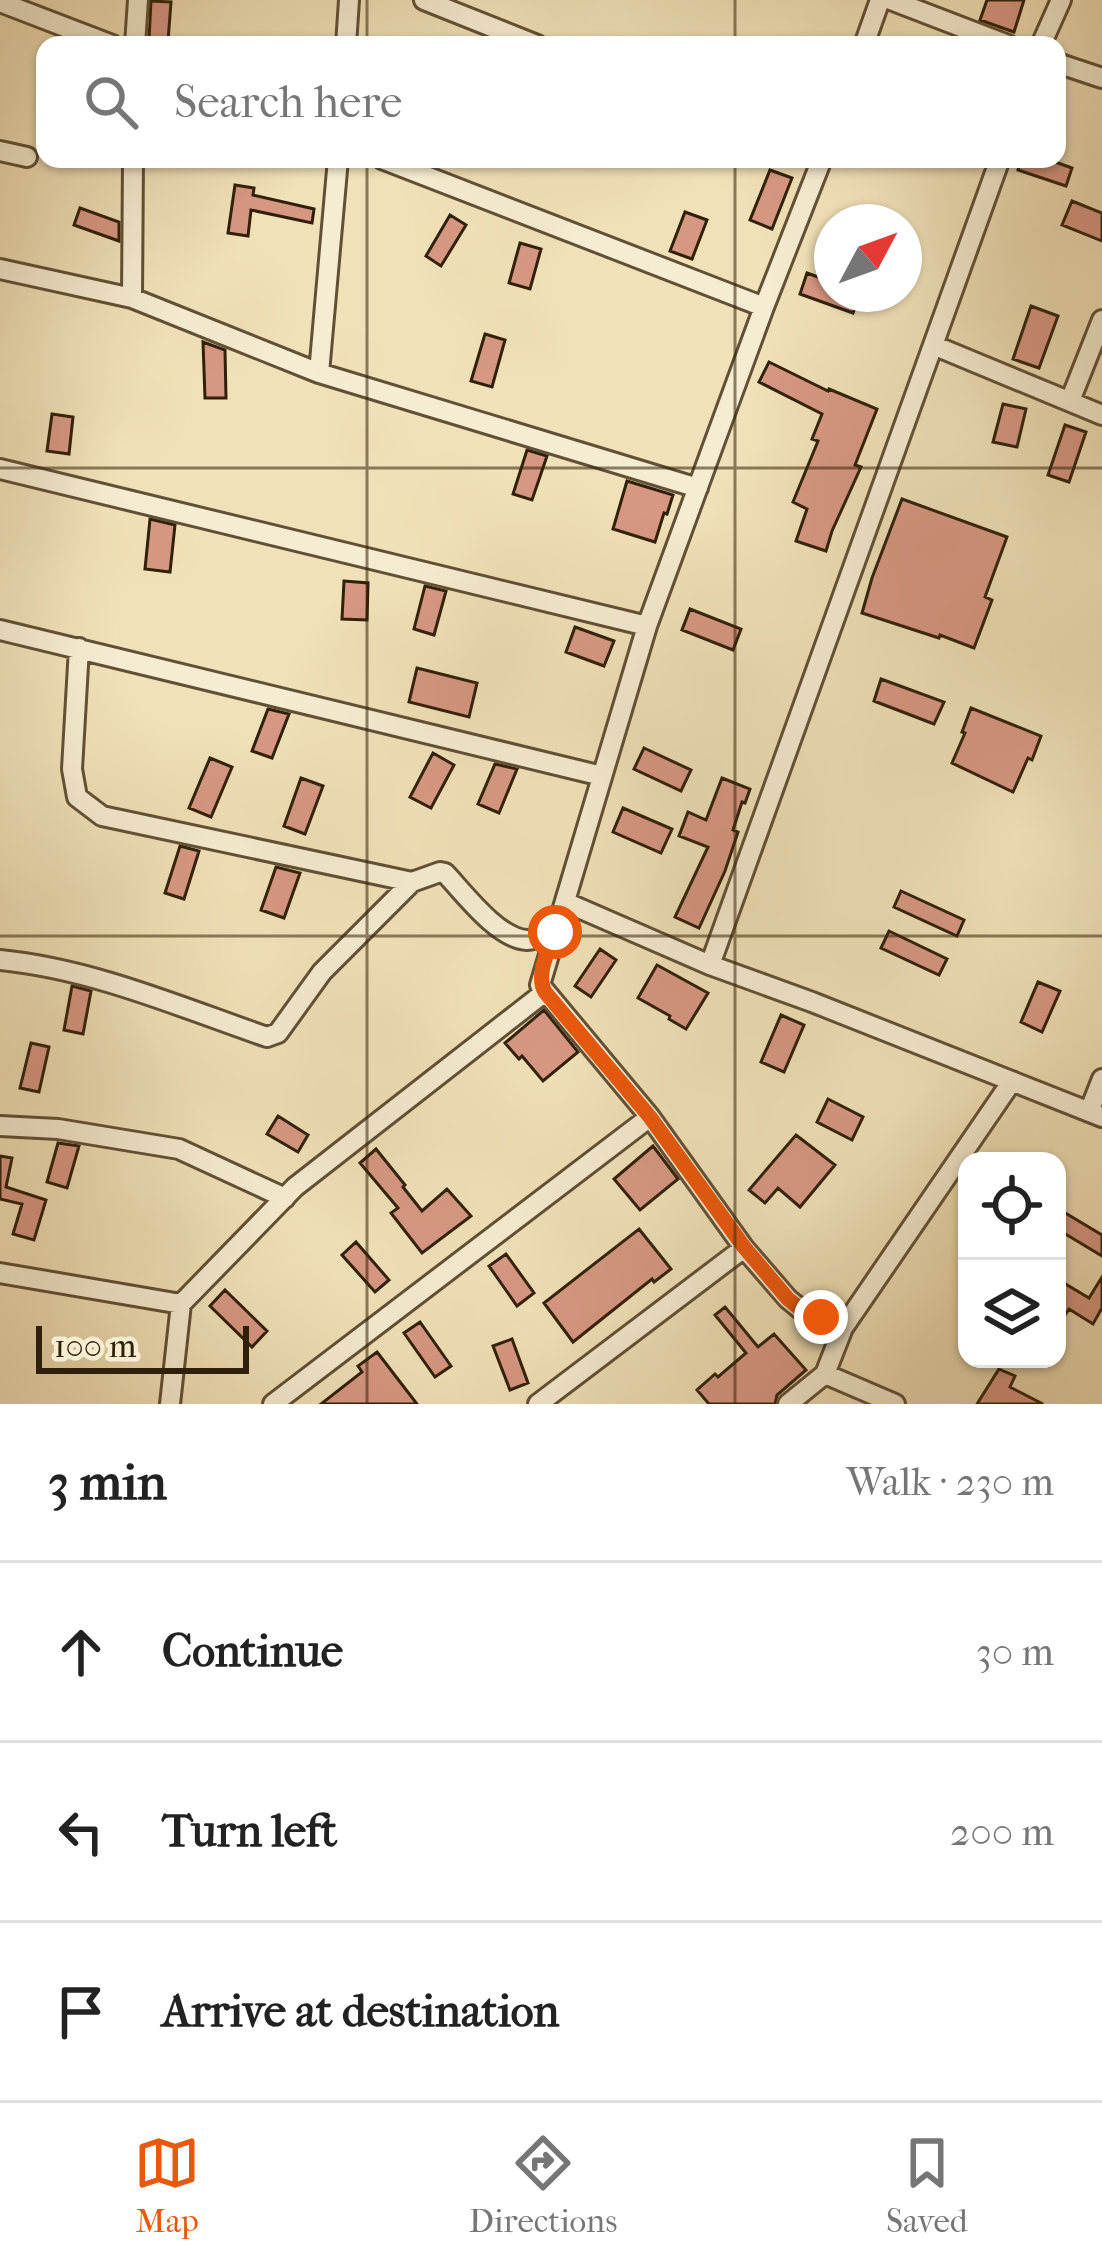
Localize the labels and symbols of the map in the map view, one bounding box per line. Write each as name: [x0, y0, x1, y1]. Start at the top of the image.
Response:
north arrow: [814, 204, 922, 312]
route start: [528, 905, 582, 959]
route end: [794, 1290, 848, 1344]
scale bar: [36, 1320, 249, 1373]

